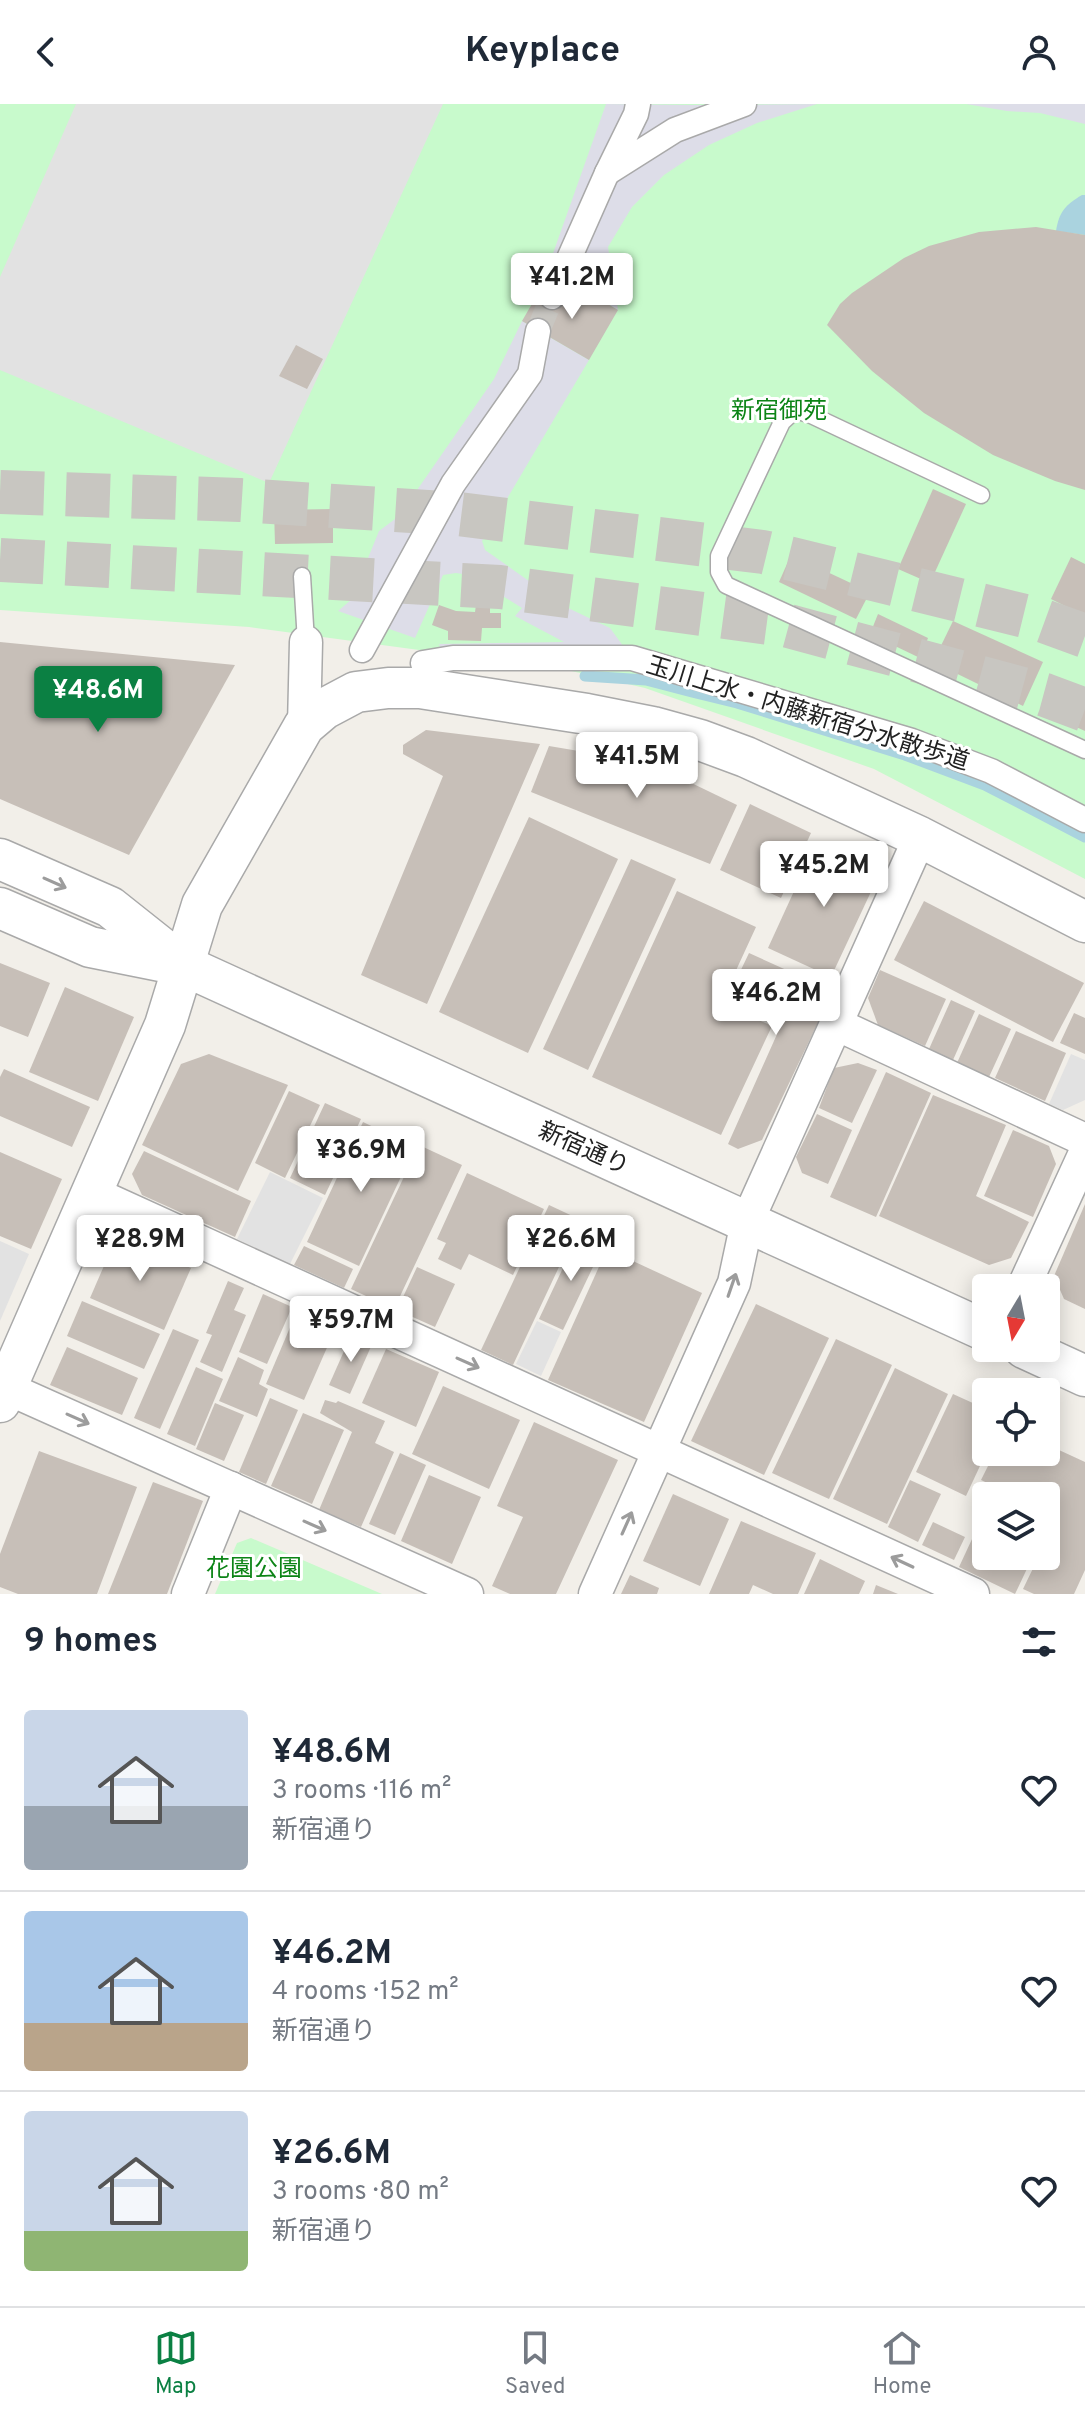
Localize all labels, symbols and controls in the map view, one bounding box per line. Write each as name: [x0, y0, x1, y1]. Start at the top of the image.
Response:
text: Keyplace: [465, 29, 620, 75]
icon: back: [24, 30, 68, 74]
icon: person: [1017, 30, 1061, 74]
pin: ¥41.2M: [507, 253, 637, 321]
text: ¥41.2M: [529, 262, 615, 295]
park label: 新宿御苑: [731, 397, 827, 427]
street label: 玉川上水・内藤新宿分水散歩道: [642, 651, 972, 778]
pin: ¥48.6M: [33, 666, 163, 734]
text: ¥48.6M: [52, 675, 144, 708]
pin: ¥41.5M: [572, 732, 702, 800]
text: ¥41.5M: [594, 741, 680, 774]
pin: ¥45.2M: [759, 841, 889, 909]
text: ¥45.2M: [778, 850, 870, 883]
one-way arrow: [42, 876, 67, 891]
pin: ¥46.2M: [711, 969, 841, 1037]
text: ¥46.2M: [730, 978, 822, 1011]
street label: 新宿通り: [533, 1117, 633, 1183]
pin: ¥36.9M: [296, 1126, 426, 1194]
text: ¥36.9M: [316, 1135, 406, 1168]
pin: ¥28.9M: [75, 1215, 205, 1283]
pin: ¥26.6M: [506, 1215, 636, 1283]
text: ¥28.9M: [95, 1224, 185, 1257]
text: ¥26.6M: [525, 1224, 617, 1257]
one-way arrow: [725, 1273, 740, 1298]
north arrow: [972, 1274, 1060, 1362]
map controls: [972, 1274, 1060, 1570]
pin: ¥59.7M: [286, 1296, 416, 1364]
text: ¥59.7M: [308, 1305, 394, 1338]
one-way arrow: [455, 1357, 479, 1372]
button: locate: [972, 1378, 1060, 1466]
one-way arrow: [65, 1413, 89, 1428]
button: layers: [972, 1482, 1060, 1570]
one-way arrow: [620, 1511, 635, 1535]
one-way arrow: [303, 1519, 327, 1534]
one-way arrow: [890, 1553, 915, 1568]
park label: 花園公園: [206, 1555, 302, 1585]
icon: filters: [1017, 1620, 1061, 1664]
text: 9 homes: [24, 1621, 158, 1664]
text: ¥48.6M: [272, 1732, 392, 1775]
icon: home: [88, 1742, 184, 1838]
icon: heart: [1017, 1768, 1061, 1812]
text: 3 rooms · 116 m²: [272, 1775, 451, 1808]
text: 新宿通り: [272, 1815, 376, 1848]
text: ¥46.2M: [272, 1933, 392, 1976]
icon: home: [88, 1943, 184, 2039]
icon: heart: [1017, 1969, 1061, 2013]
text: 4 rooms · 152 m²: [272, 1976, 459, 2009]
text: 新宿通り: [272, 2016, 376, 2049]
text: ¥26.6M: [272, 2133, 391, 2176]
icon: home: [88, 2143, 184, 2239]
icon: heart: [1017, 2169, 1061, 2213]
text: 3 rooms · 80 m²: [272, 2176, 449, 2209]
text: 新宿通り: [272, 2216, 376, 2249]
tab: Map: [154, 2326, 198, 2401]
tab: Saved: [505, 2326, 566, 2401]
tab: Home: [873, 2326, 931, 2401]

